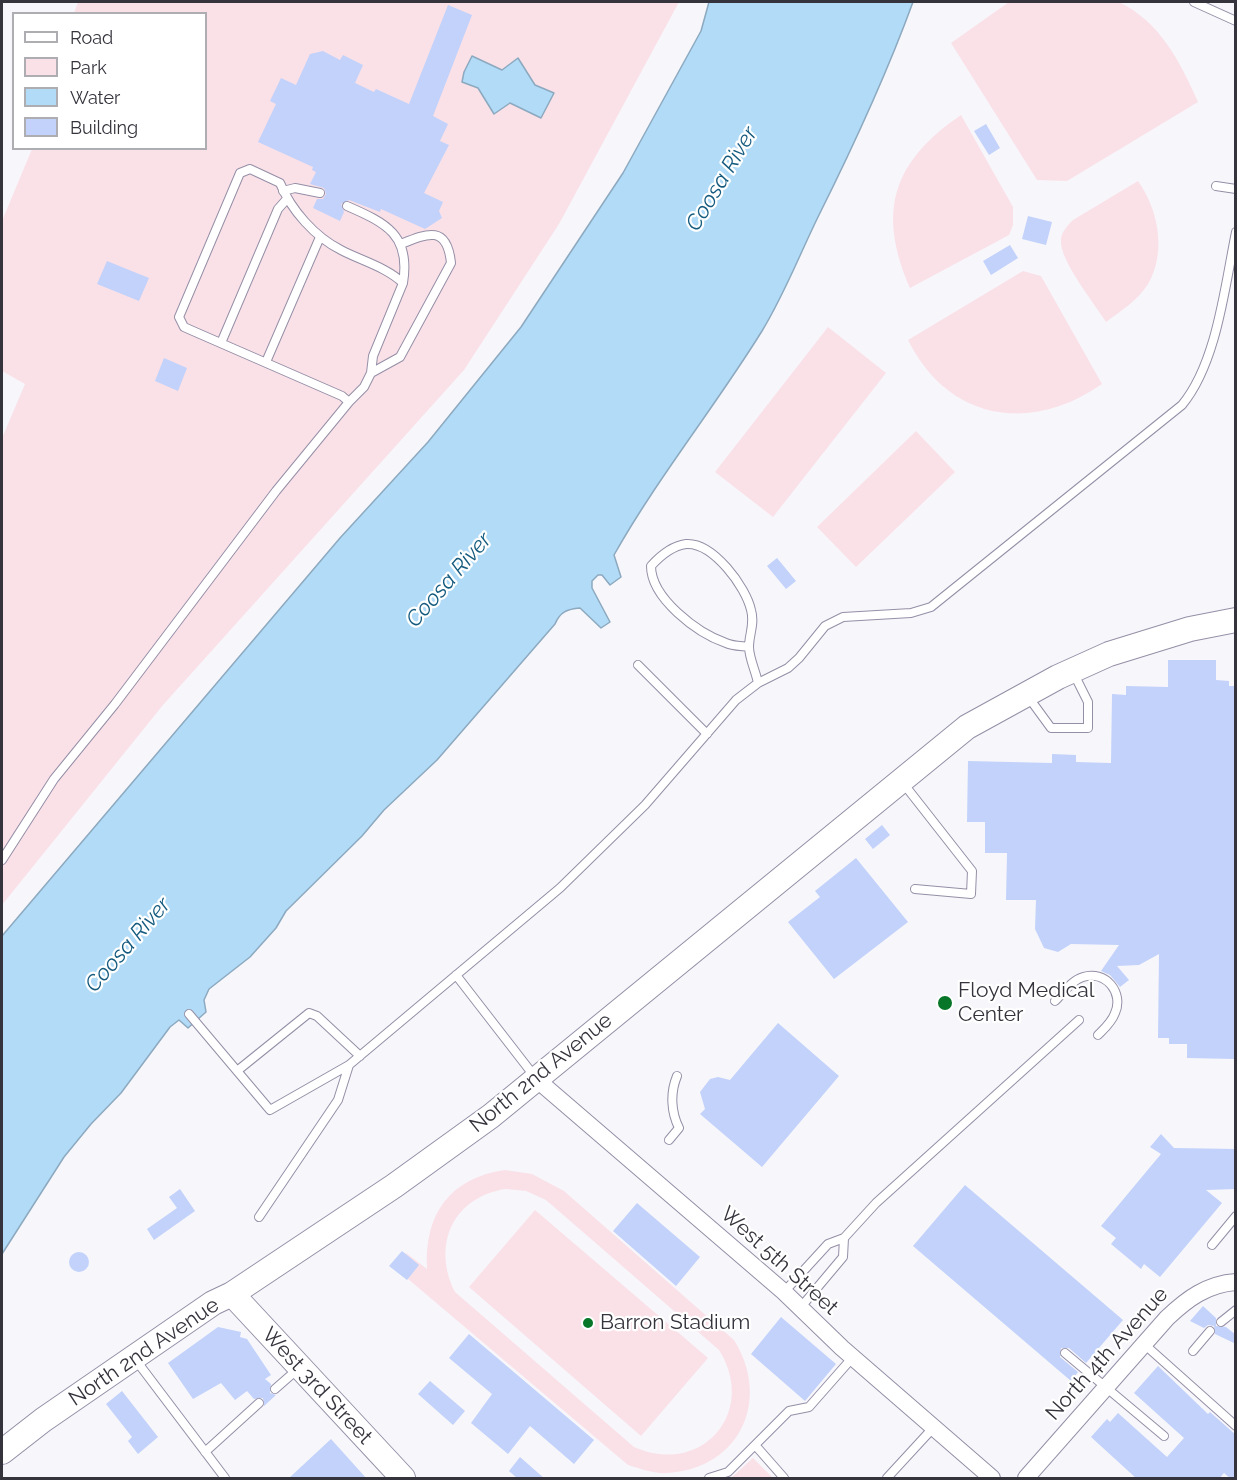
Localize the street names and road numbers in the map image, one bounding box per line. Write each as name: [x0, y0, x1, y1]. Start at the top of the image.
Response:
street label: North 2nd Avenue: [465, 1008, 617, 1138]
street label: West 5th Street: [715, 1202, 843, 1320]
street label: North 4th Avenue: [1041, 1282, 1173, 1426]
street label: North 2nd Avenue: [64, 1292, 224, 1412]
street label: West 3rd Street: [257, 1322, 377, 1450]

